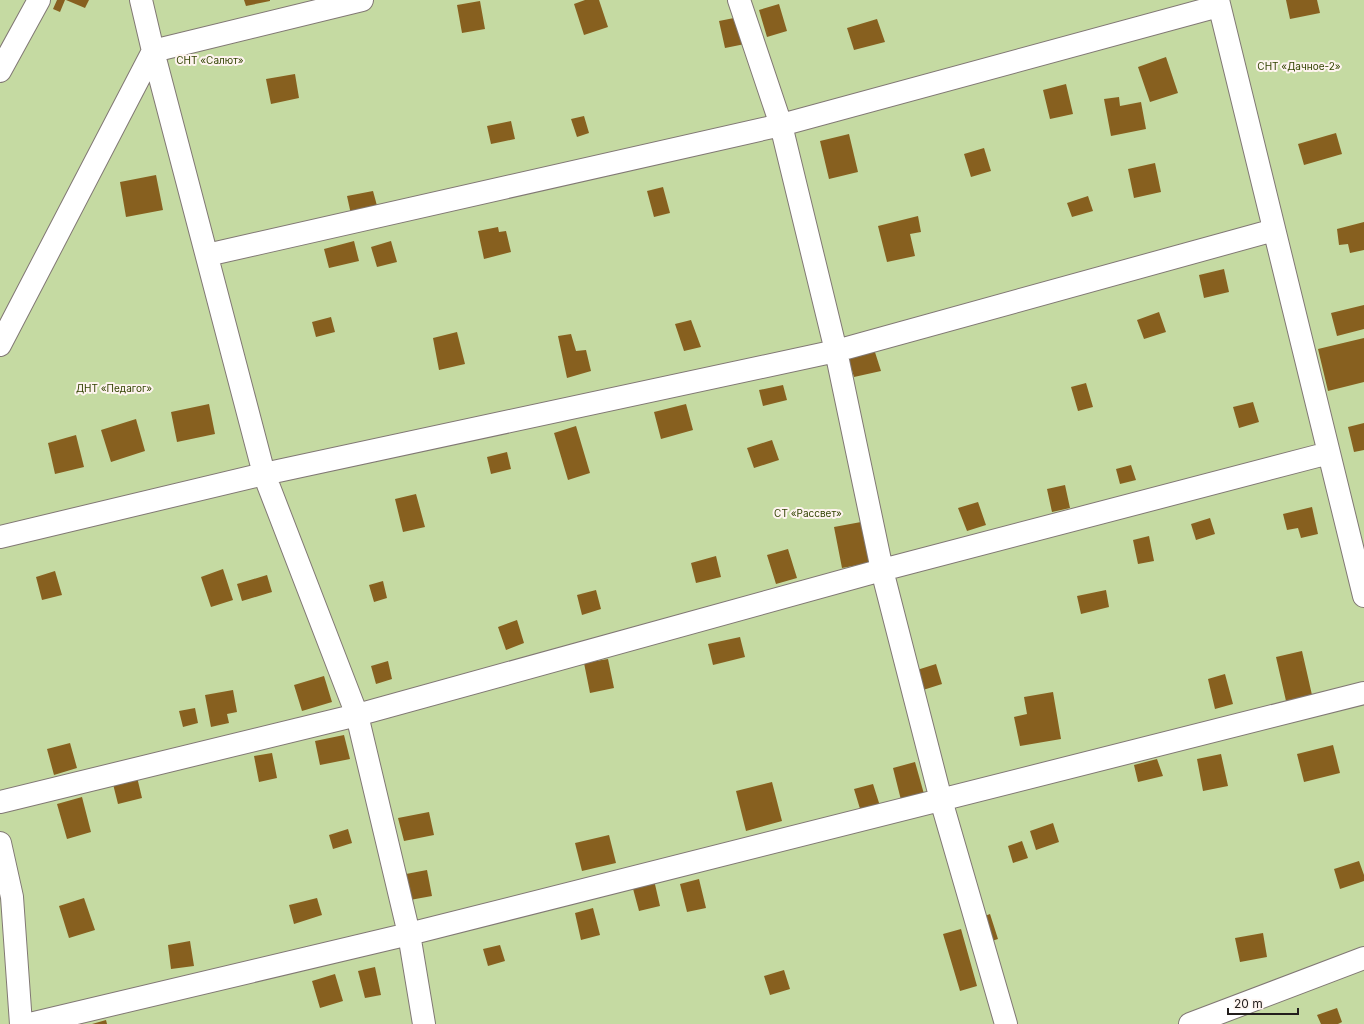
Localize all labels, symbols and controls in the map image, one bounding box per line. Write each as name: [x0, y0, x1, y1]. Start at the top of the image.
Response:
park label: СНТ «Салют»: [176, 54, 244, 66]
park label: СНТ «Дачное-2»: [1257, 60, 1341, 72]
park label: ДНТ «Педагог»: [76, 382, 152, 394]
park label: СТ «Рассвет»: [774, 507, 842, 519]
scale bar: [1228, 990, 1298, 1016]
text: 20 m: [1234, 996, 1263, 1011]

